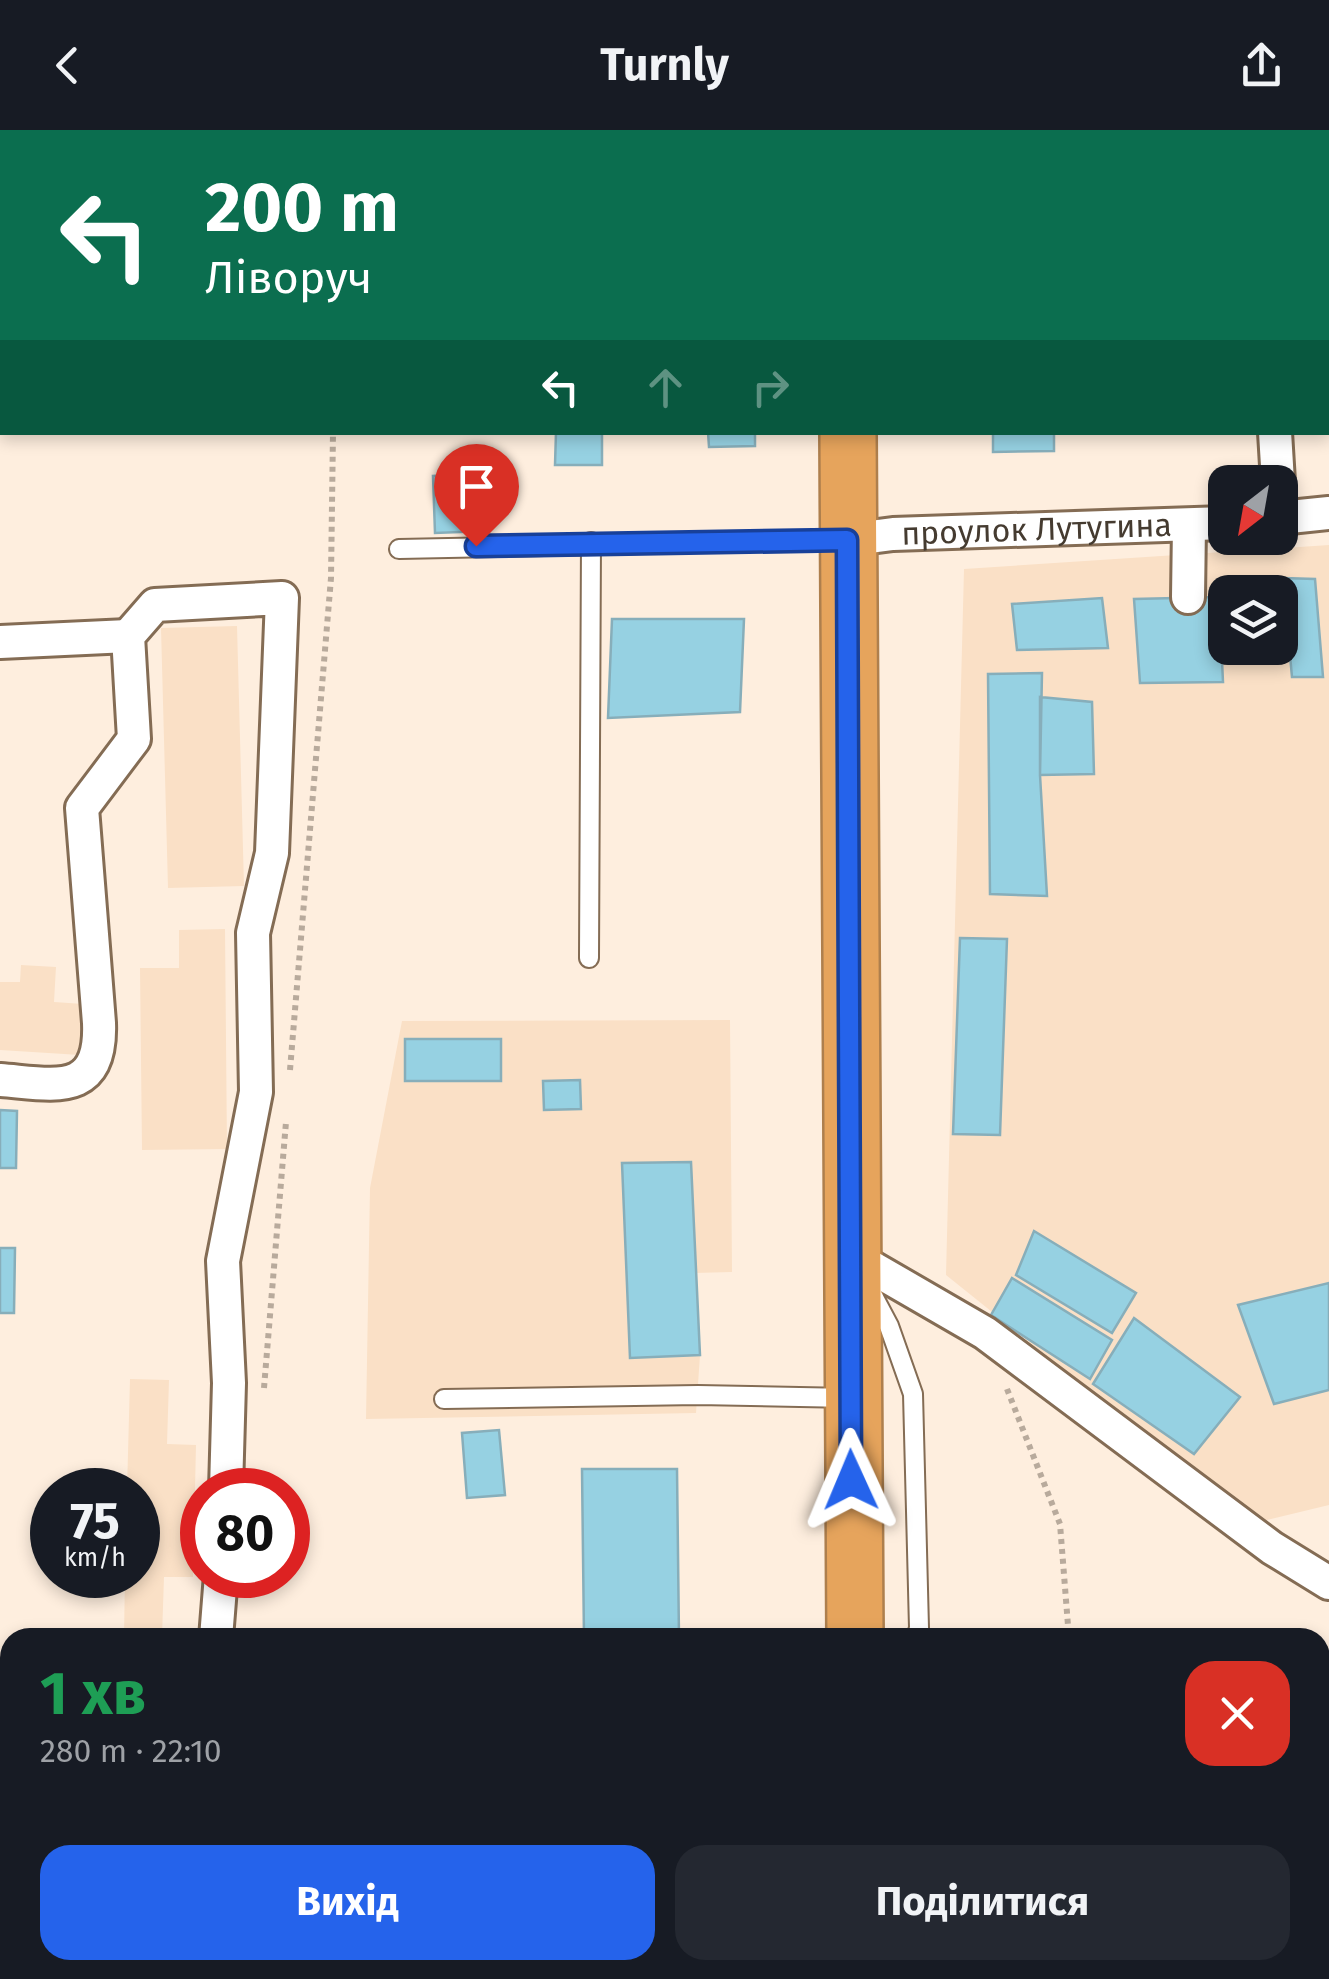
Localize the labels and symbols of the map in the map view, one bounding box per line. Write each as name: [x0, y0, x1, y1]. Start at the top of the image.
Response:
pin: [434, 444, 519, 547]
north arrow: [1208, 465, 1298, 555]
street label: проулок Лутугина: [901, 506, 1172, 553]
position arrow: [799, 1428, 903, 1532]
speed limit sign: 80: [180, 1468, 310, 1598]

